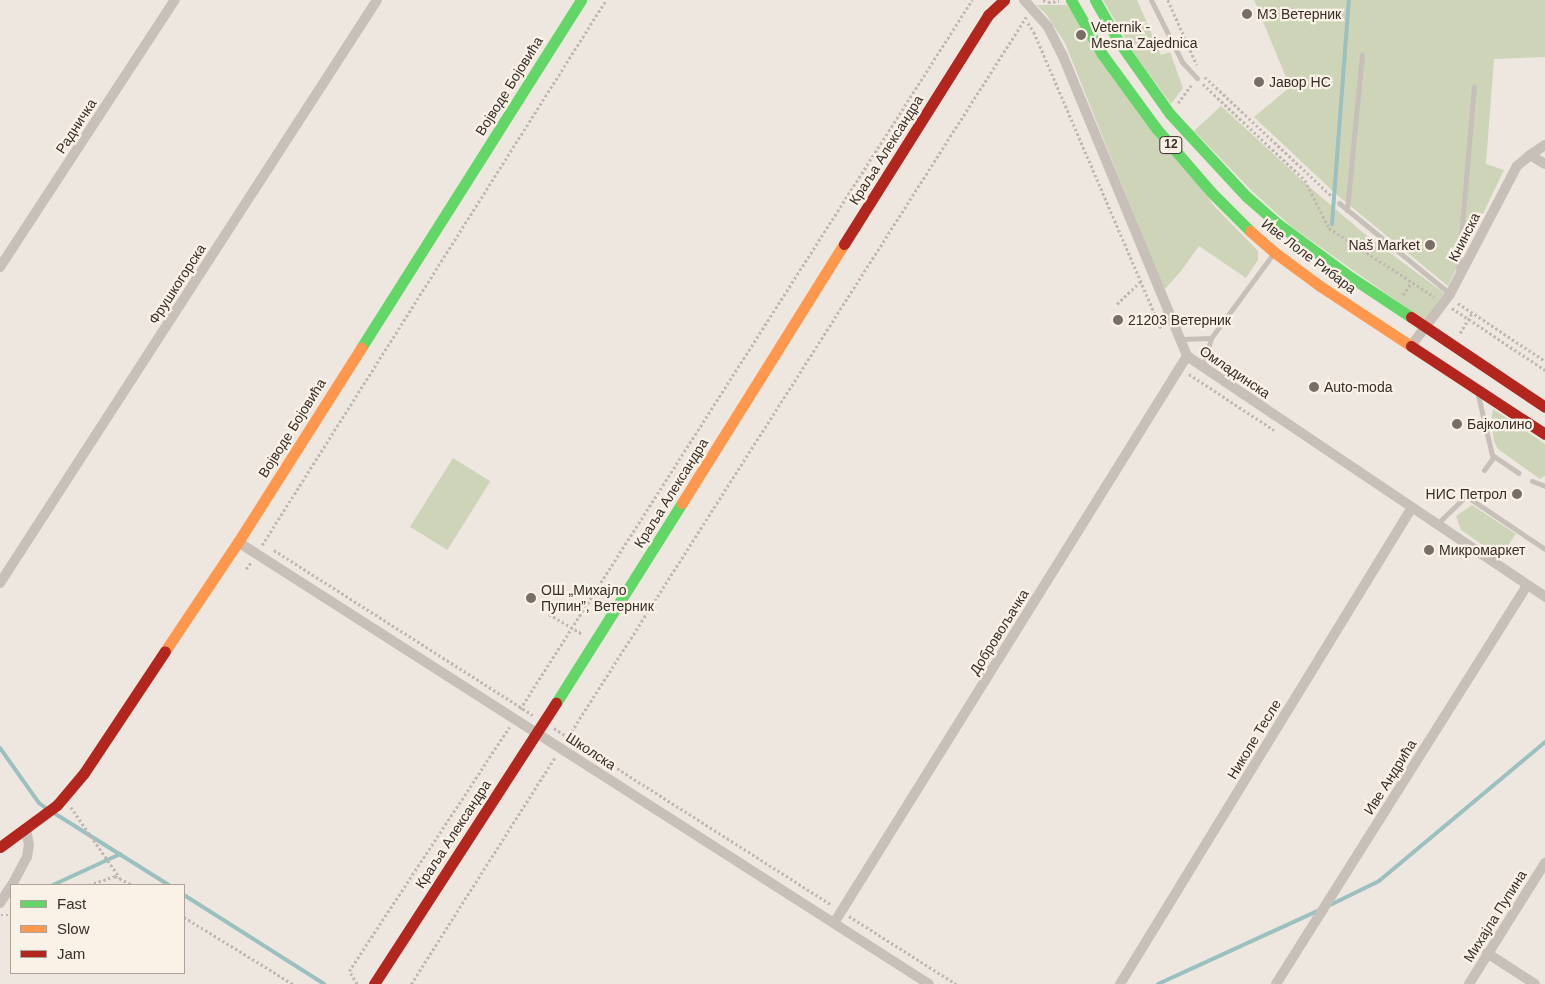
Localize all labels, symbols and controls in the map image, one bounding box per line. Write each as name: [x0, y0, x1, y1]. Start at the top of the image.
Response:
place label: МЗ Ветерник: [1257, 6, 1341, 22]
marker: МЗ Ветерник: [1241, 8, 1253, 20]
place label: Veternik - Mesna Zajednica: [1091, 19, 1198, 52]
marker: Veternik - Mesna Zajednica: [1075, 29, 1087, 41]
street label: Војводе Бојовића: [472, 33, 546, 139]
place label: Јавор НС: [1269, 74, 1331, 90]
marker: Јавор НС: [1253, 76, 1265, 88]
street label: Краља Александра: [846, 92, 926, 208]
street label: Радничка: [52, 95, 100, 157]
road number: 12: [1158, 136, 1184, 154]
street label: Книнска: [1445, 210, 1483, 264]
street label: Иве Лоле Рибара: [1259, 215, 1359, 297]
place label: Naš Market: [1348, 237, 1420, 253]
marker: Naš Market: [1424, 239, 1436, 251]
street label: Фрушкогорска: [145, 241, 209, 327]
place label: 21203 Ветерник: [1128, 312, 1231, 328]
marker: 21203 Ветерник: [1112, 314, 1124, 326]
street label: Омладинска: [1197, 342, 1273, 402]
street label: Војводе Бојовића: [255, 375, 329, 481]
place label: Auto-moda: [1324, 379, 1392, 395]
marker: Auto-moda: [1308, 381, 1320, 393]
place label: Бајколино: [1467, 416, 1532, 432]
marker: Бајколино: [1451, 418, 1463, 430]
street label: Краља Александра: [631, 435, 711, 551]
place label: НИС Петрол: [1426, 486, 1507, 502]
marker: НИС Петрол: [1511, 488, 1523, 500]
place label: Микромаркет: [1439, 542, 1525, 558]
marker: Микромаркет: [1423, 544, 1435, 556]
place label: ОШ „Михајло Пупин”, Ветерник: [541, 582, 654, 614]
street label: Добровољачка: [966, 586, 1032, 678]
marker: ОШ „Михајло Пупин”, Ветерник: [525, 592, 537, 604]
street label: Николе Тесле: [1224, 696, 1284, 782]
street label: Школска: [563, 729, 619, 773]
street label: Иве Андрића: [1360, 736, 1420, 818]
street label: Краља Александра: [412, 777, 494, 891]
street label: Михајла Пупина: [1460, 867, 1530, 965]
legend: [10, 884, 185, 974]
text: Fast: [57, 895, 86, 912]
text: Slow: [57, 920, 90, 937]
text: Jam: [57, 945, 85, 962]

